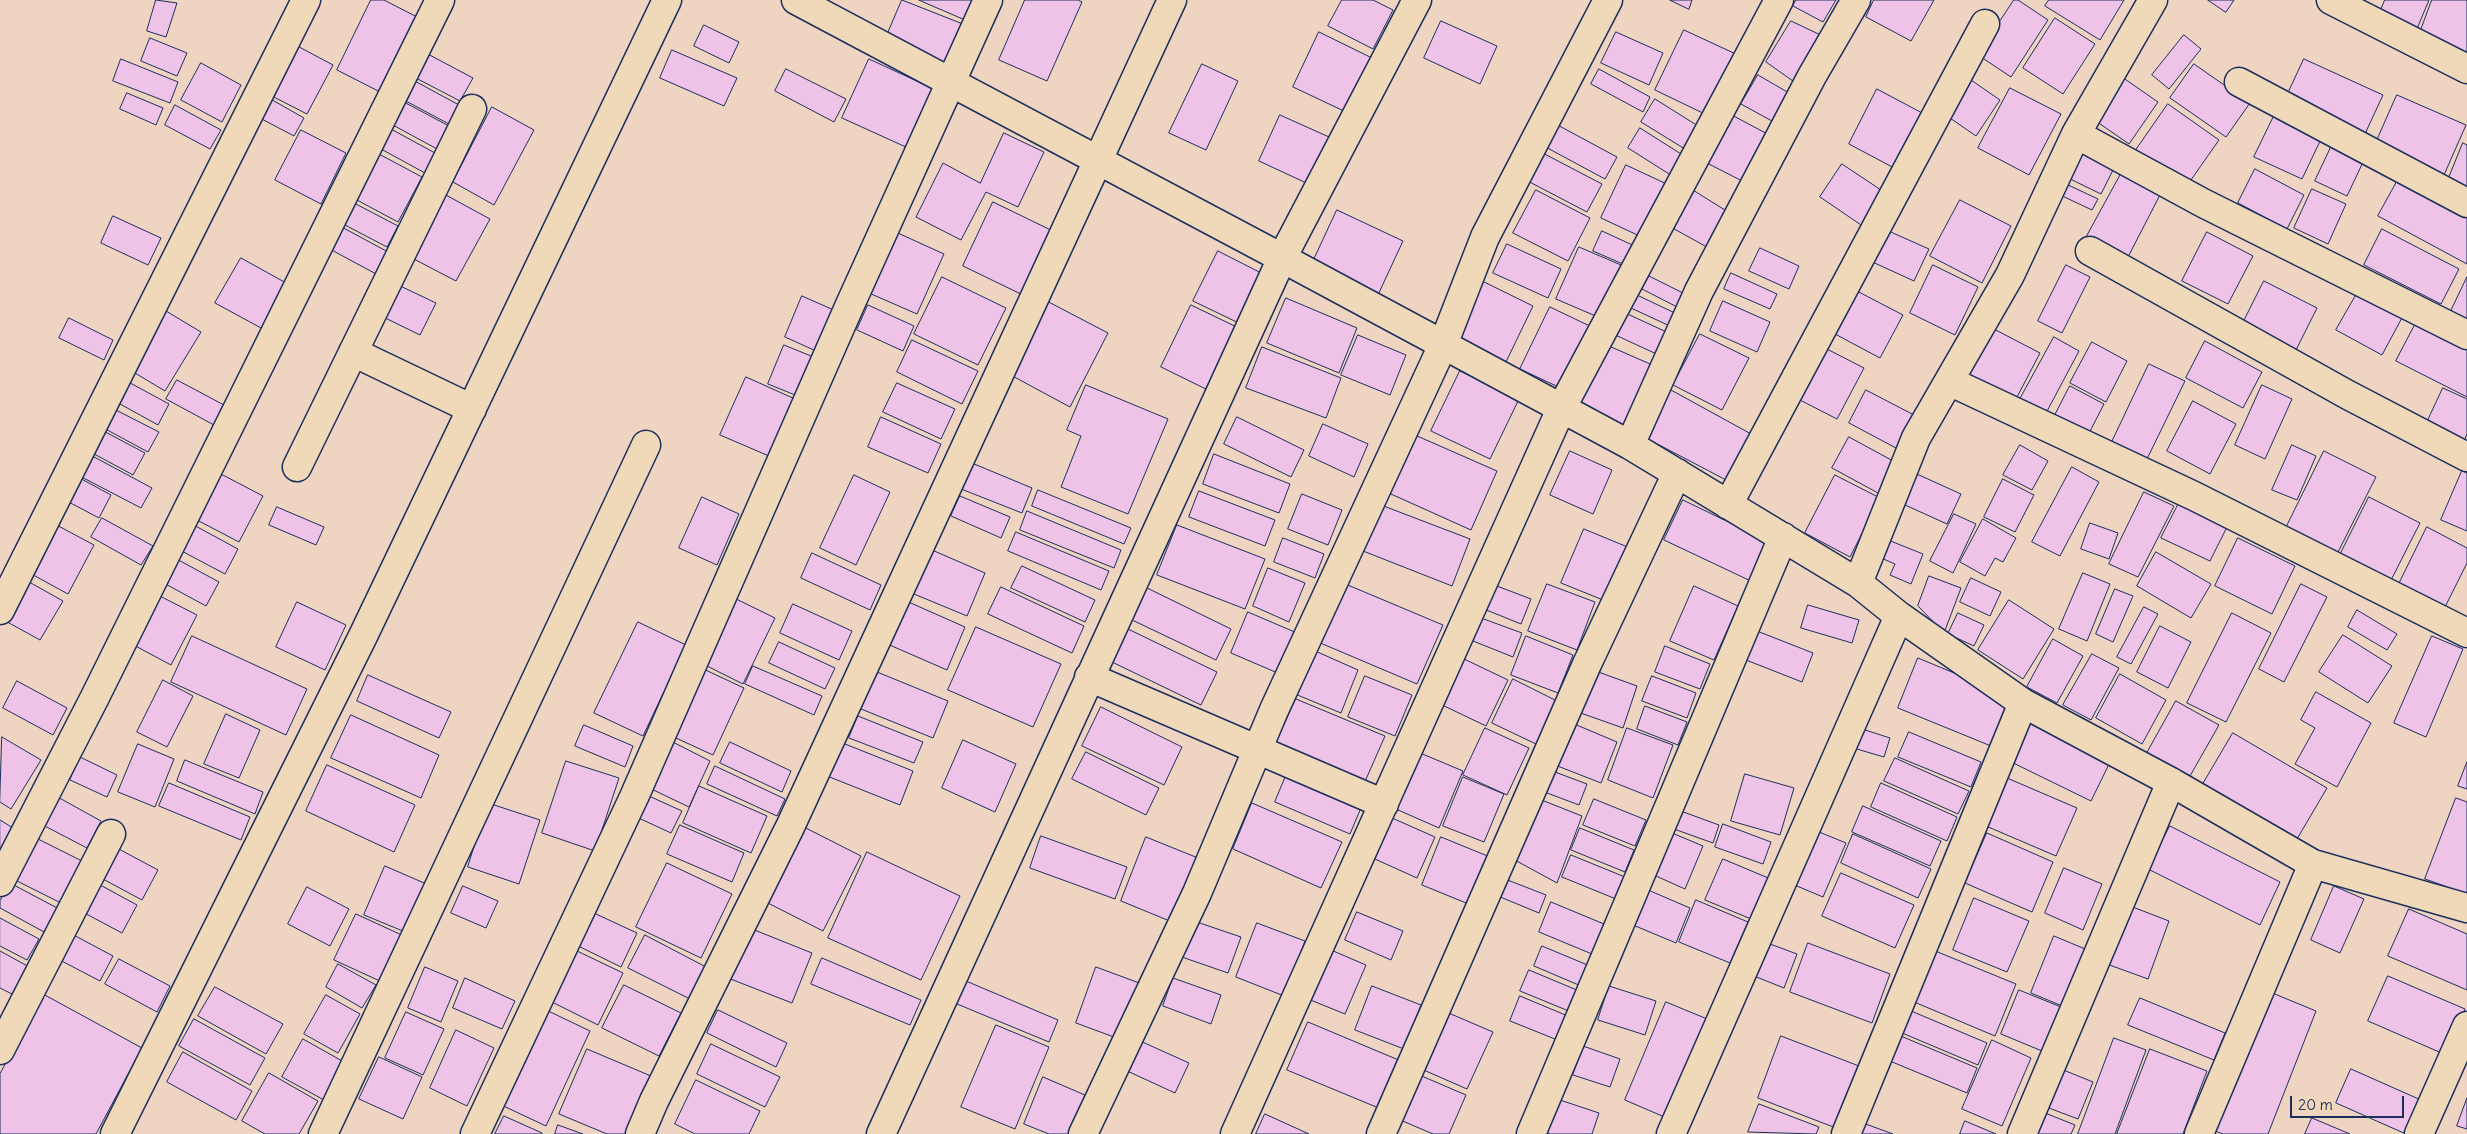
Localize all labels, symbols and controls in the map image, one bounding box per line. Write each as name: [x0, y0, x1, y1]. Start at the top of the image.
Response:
scale bar: [2292, 1086, 2406, 1118]
text: 20 m: [2298, 1095, 2333, 1114]

